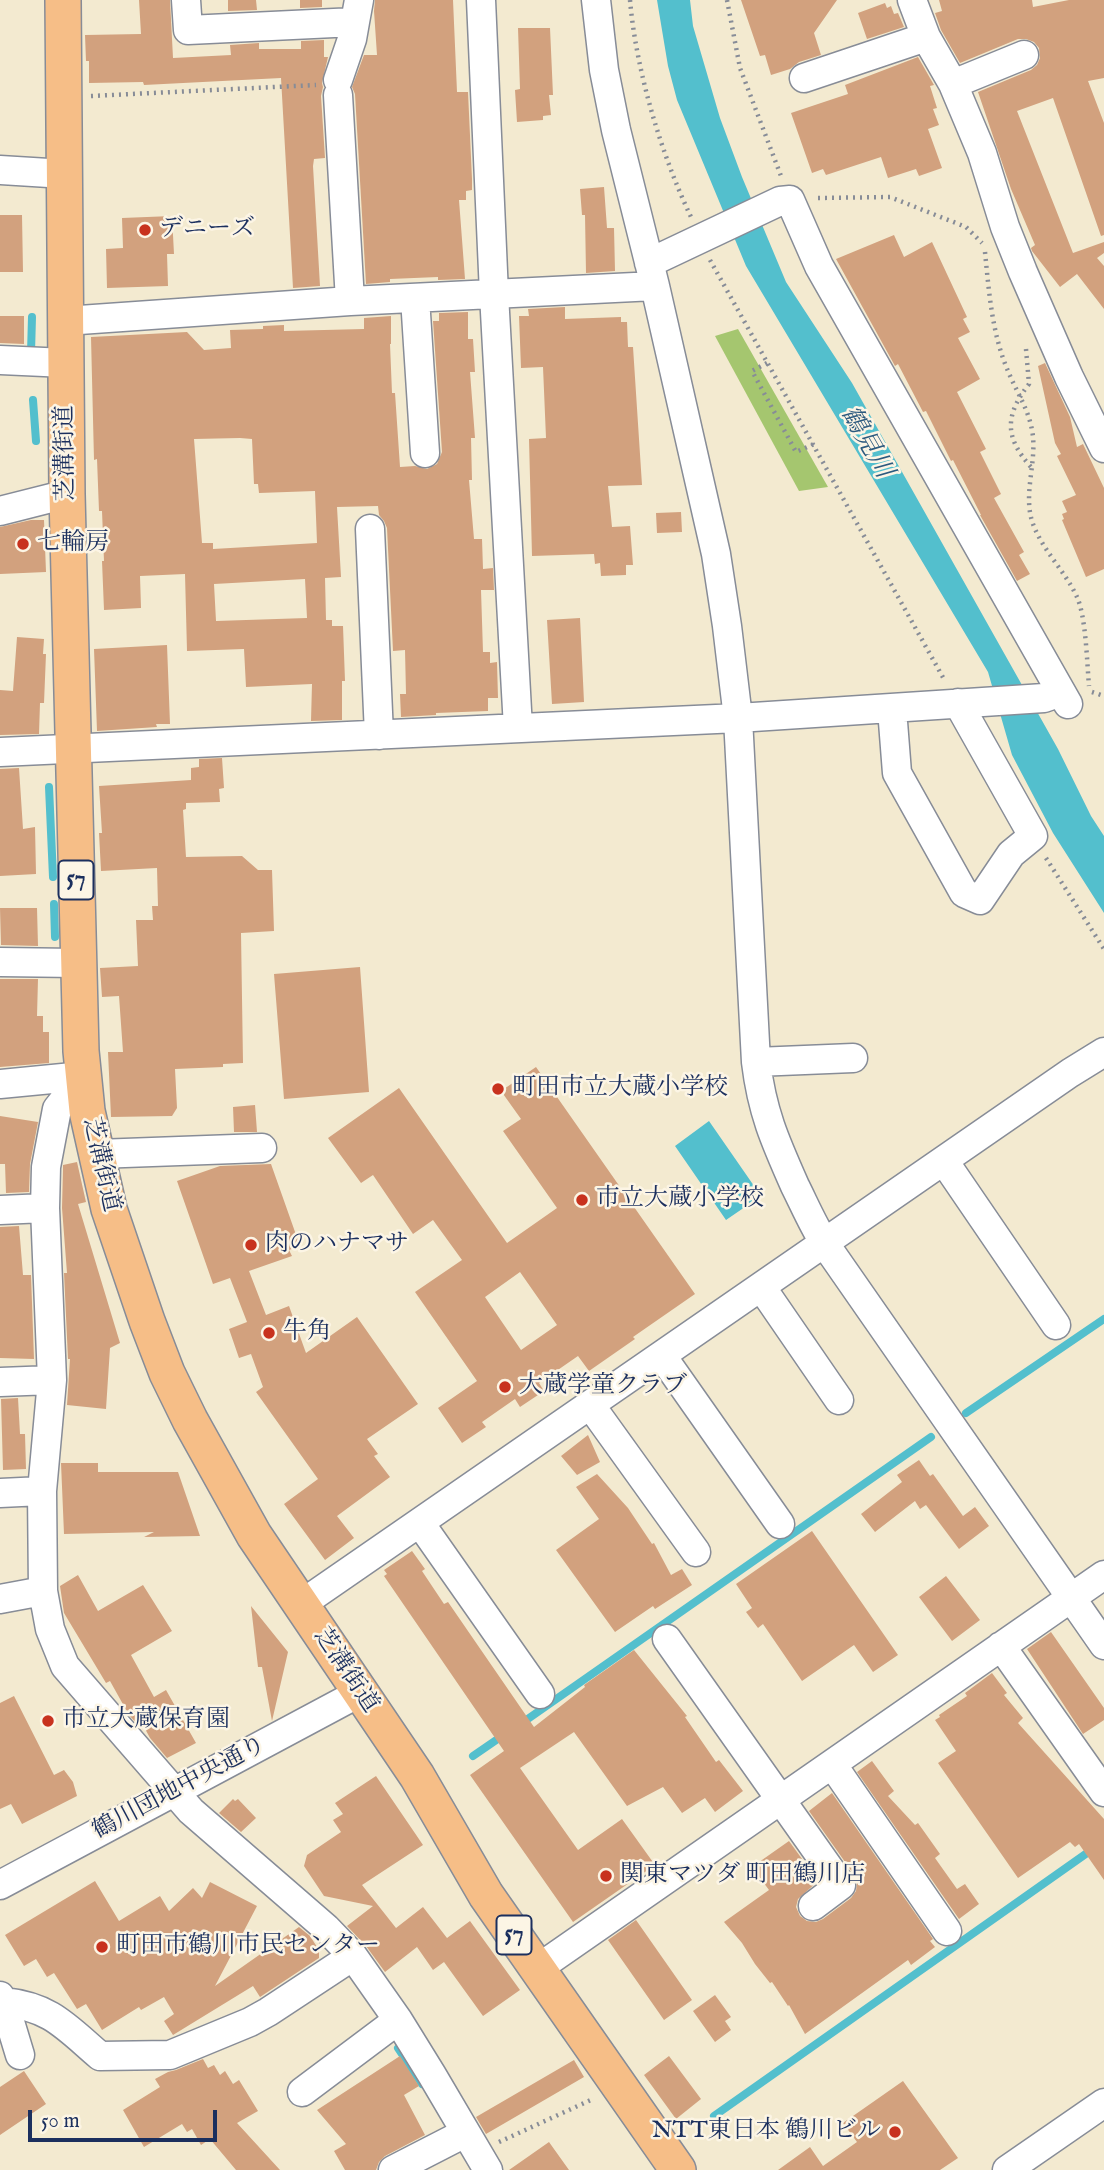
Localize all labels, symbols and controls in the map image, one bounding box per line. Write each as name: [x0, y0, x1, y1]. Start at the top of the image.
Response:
place label: デニーズ: [159, 216, 255, 244]
marker: デニーズ: [137, 222, 153, 238]
water label: 鶴見川: [832, 401, 898, 485]
street label: 芝溝街道: [52, 405, 82, 501]
place label: 七輪房: [37, 530, 109, 558]
marker: 七輪房: [15, 536, 31, 552]
road number: 57: [58, 860, 94, 900]
place label: 町田市立大蔵小学校: [512, 1075, 728, 1103]
marker: 町田市立大蔵小学校: [490, 1081, 506, 1097]
street label: 芝溝街道: [75, 1115, 125, 1215]
place label: 市立大蔵小学校: [596, 1186, 764, 1214]
marker: 市立大蔵小学校: [574, 1192, 590, 1208]
place label: 肉のハナマサ: [265, 1231, 409, 1259]
marker: 肉のハナマサ: [243, 1237, 259, 1253]
place label: 牛角: [283, 1319, 331, 1347]
marker: 牛角: [261, 1325, 277, 1341]
place label: 大蔵学童クラブ: [519, 1373, 687, 1401]
marker: 大蔵学童クラブ: [497, 1379, 513, 1395]
street label: 芝溝街道: [306, 1623, 384, 1719]
place label: 市立大蔵保育園: [62, 1707, 230, 1735]
marker: 市立大蔵保育園: [40, 1713, 56, 1729]
street label: 鶴川団地中央通り: [88, 1731, 272, 1847]
place label: 関東マツダ 町田鶴川店: [620, 1862, 865, 1890]
marker: 関東マツダ 町田鶴川店: [598, 1868, 614, 1884]
road number: 57: [496, 1916, 532, 1954]
place label: 町田市鶴川市民センター: [116, 1933, 380, 1961]
marker: 町田市鶴川市民センター: [94, 1939, 110, 1955]
scale bar: [32, 2096, 220, 2140]
text: 50 m: [41, 2108, 80, 2135]
place label: NTT東日本 鶴川ビル: [652, 2118, 881, 2146]
marker: NTT東日本 鶴川ビル: [887, 2124, 903, 2140]

